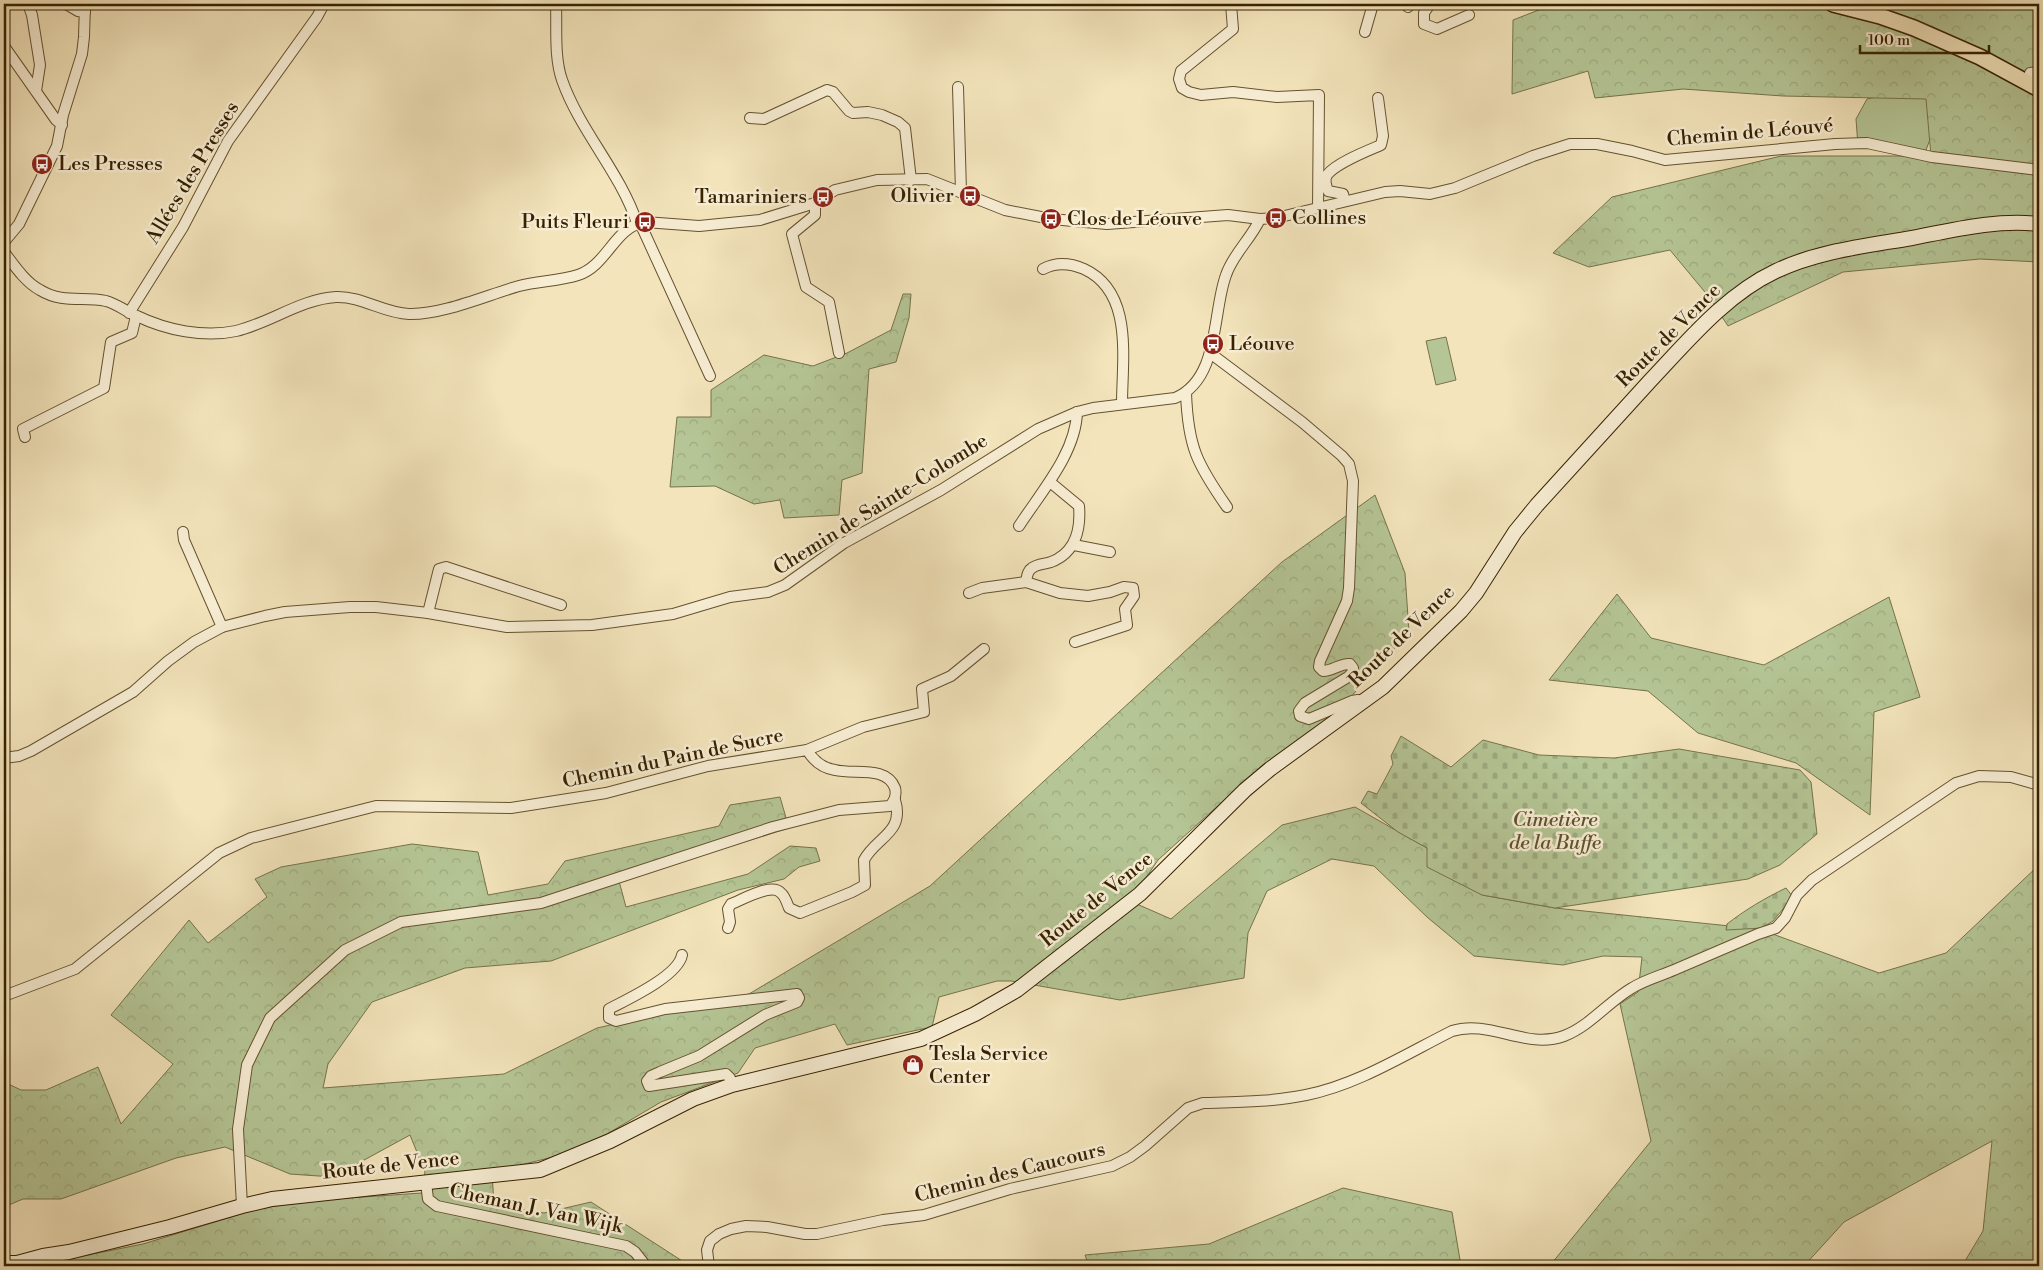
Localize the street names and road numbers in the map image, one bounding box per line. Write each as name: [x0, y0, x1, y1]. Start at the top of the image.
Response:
street label: Allées des Presses: [140, 97, 245, 250]
street label: Chemin de Léouvé: [1666, 113, 1834, 153]
street label: Route de Vence: [1611, 278, 1727, 394]
street label: Chemin de Sainte-Colombe: [769, 429, 993, 581]
street label: Route de Vence: [1344, 580, 1460, 694]
street label: Chemin du Pain de Sucre: [560, 723, 786, 795]
street label: Route de Vence: [1036, 847, 1158, 953]
street label: Chemin des Caucours: [912, 1137, 1108, 1209]
street label: Route de Vence: [321, 1146, 461, 1186]
street label: Cheman J. Van Wijk: [447, 1178, 626, 1240]

